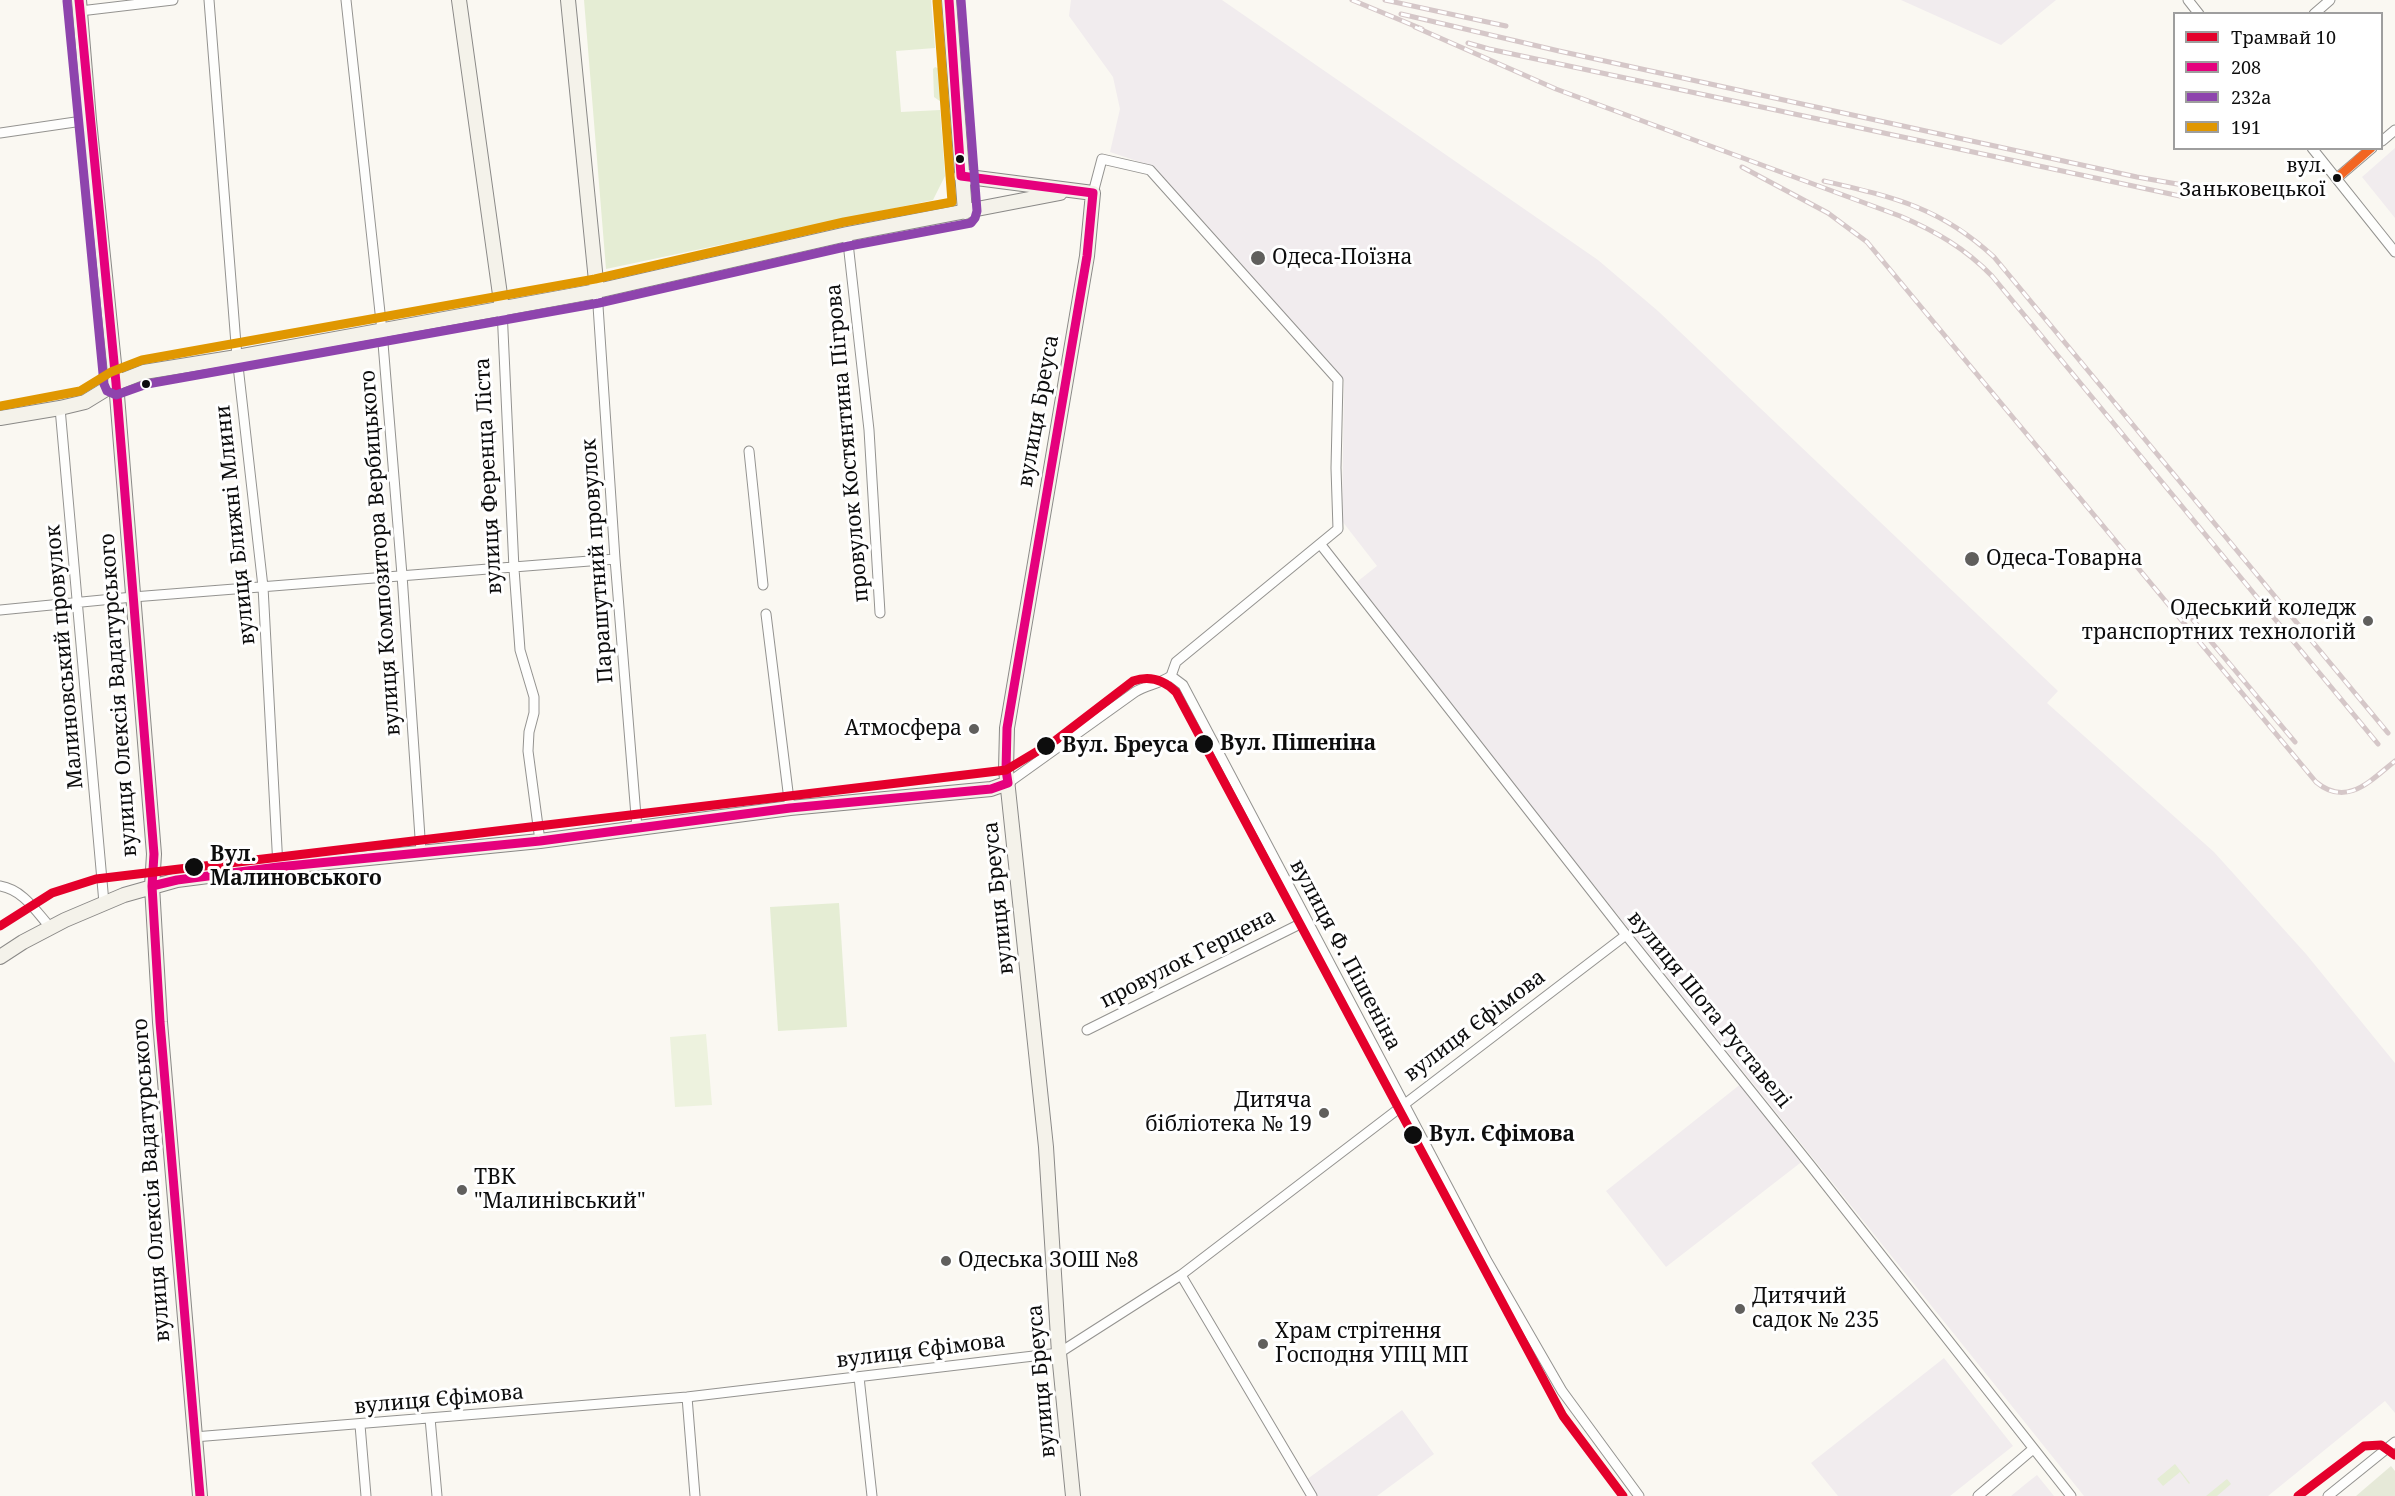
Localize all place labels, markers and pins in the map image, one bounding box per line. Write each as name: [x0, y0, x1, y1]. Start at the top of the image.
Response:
unlabelled marker: [954, 153, 966, 165]
place label: вул. Заньковецької: [2179, 154, 2326, 201]
marker: вул. Заньковецької: [2331, 172, 2343, 184]
place label: Одеса-Поїзна: [1272, 245, 1412, 271]
marker: Одеса-Поїзна: [1249, 249, 1267, 267]
unlabelled marker: [140, 378, 152, 390]
place label: Одеса-Товарна: [1986, 546, 2143, 572]
marker: Одеса-Товарна: [1963, 550, 1981, 568]
place label: Одеський коледж транспортних технологій: [2082, 596, 2356, 646]
marker: Одеський коледж транспортних технологій: [2361, 614, 2375, 628]
place label: Атмосфера: [845, 716, 962, 742]
marker: Атмосфера: [967, 722, 981, 736]
place label: Вул. Пішеніна: [1220, 731, 1376, 757]
place label: Вул. Бреуса: [1062, 733, 1189, 759]
marker: Вул. Пішеніна: [1193, 733, 1215, 755]
marker: Вул. Бреуса: [1035, 735, 1057, 757]
place label: Вул. Малиновського: [210, 842, 382, 892]
marker: Вул. Малиновського: [183, 856, 205, 878]
place label: Дитяча бібліотека № 19: [1145, 1088, 1312, 1138]
marker: Дитяча бібліотека № 19: [1317, 1106, 1331, 1120]
place label: Вул. Єфімова: [1429, 1122, 1575, 1148]
marker: Вул. Єфімова: [1402, 1124, 1424, 1146]
place label: ТВК "Малинівський": [474, 1165, 646, 1215]
marker: ТВК "Малинівський": [455, 1183, 469, 1197]
place label: Одеська ЗОШ №8: [958, 1248, 1139, 1274]
marker: Одеська ЗОШ №8: [939, 1254, 953, 1268]
place label: Дитячий садок № 235: [1752, 1284, 1880, 1334]
marker: Дитячий садок № 235: [1733, 1302, 1747, 1316]
place label: Храм стрітення Господня УПЦ МП: [1275, 1319, 1469, 1369]
marker: Храм стрітення Господня УПЦ МП: [1256, 1337, 1270, 1351]

